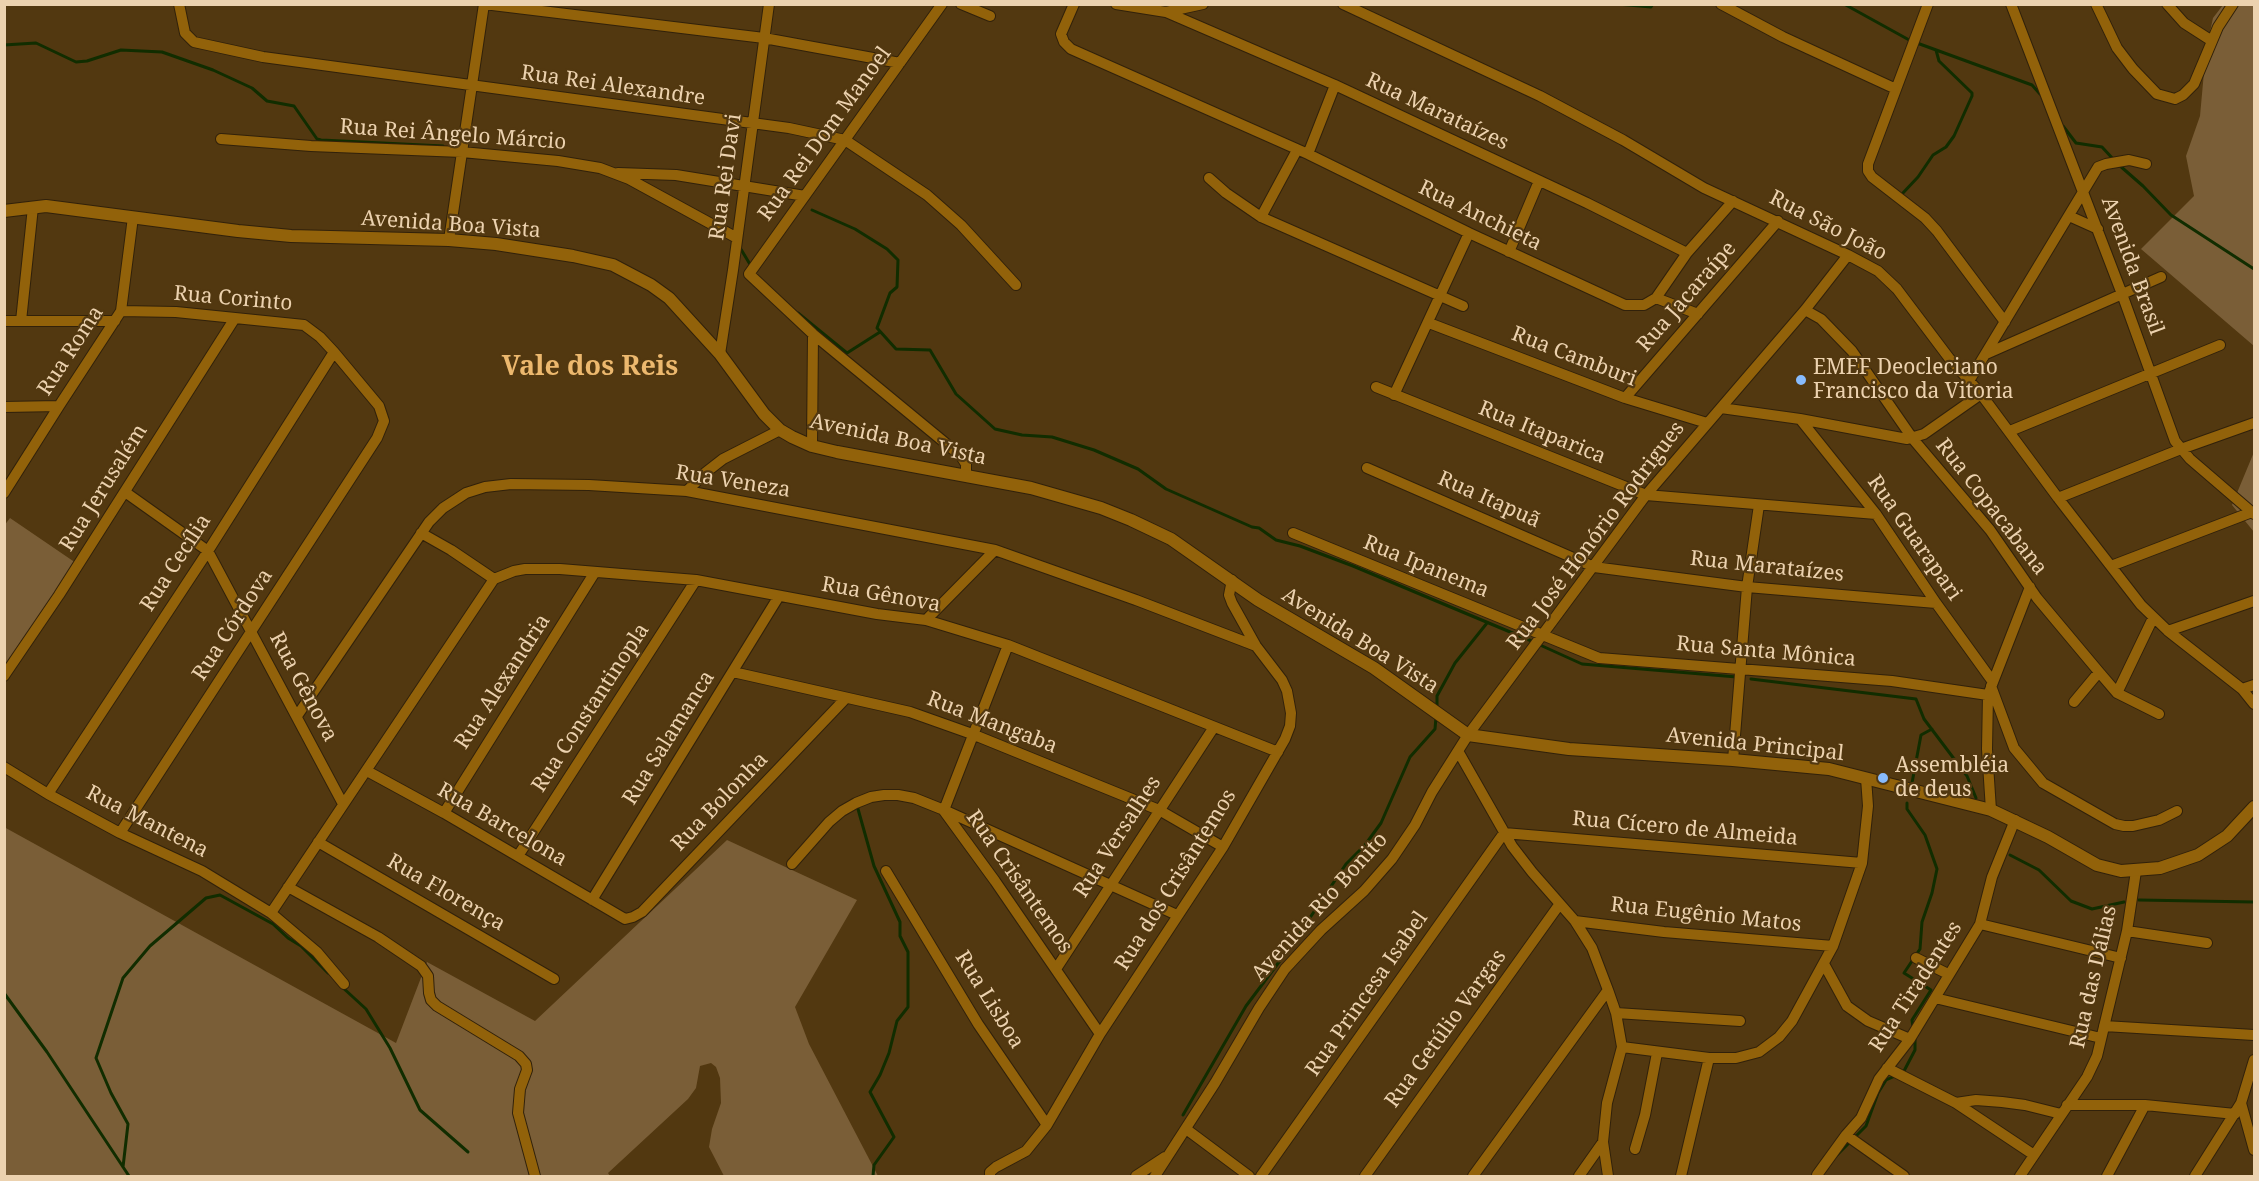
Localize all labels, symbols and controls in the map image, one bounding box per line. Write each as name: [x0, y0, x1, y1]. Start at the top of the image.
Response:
street label: Rua Rei Dom Manoel: [753, 42, 897, 226]
street label: Rua Rei Alexandre: [519, 61, 707, 111]
street label: Rua Marataízes: [1362, 68, 1512, 156]
street label: Rua Rei Davi: [705, 112, 747, 242]
street label: Rua Rei Ângelo Márcio: [339, 115, 567, 155]
street label: Rua Anchieta: [1414, 175, 1546, 257]
street label: Rua São João: [1765, 186, 1891, 266]
street label: Avenida Brasil: [2095, 194, 2169, 338]
street label: Avenida Boa Vista: [360, 206, 542, 244]
street label: Rua Jacaraípe: [1632, 237, 1742, 357]
street label: Rua Corinto: [173, 281, 293, 317]
street label: Rua Roma: [33, 301, 109, 401]
street label: Rua Camburi: [1508, 322, 1640, 392]
district label: Vale dos Reis: [502, 351, 678, 383]
place label: EMEF Deocleciano Francisco da Vitoria: [1813, 355, 2014, 405]
marker: EMEF Deocleciano Francisco da Vitoria: [1794, 373, 1808, 387]
street label: Rua Itaparica: [1475, 396, 1609, 470]
street label: Avenida Boa Vista: [807, 409, 989, 471]
street label: Rua José Honório Rodrigues: [1502, 417, 1690, 655]
street label: Rua Jerusalém: [55, 420, 153, 556]
street label: Rua Copacabana: [1930, 434, 2052, 580]
street label: Rua Veneza: [674, 460, 792, 504]
street label: Rua Itapuã: [1434, 466, 1544, 534]
street label: Rua Guarapari: [1861, 470, 1967, 606]
street label: Rua Cecília: [135, 510, 217, 616]
street label: Rua Ipanema: [1359, 530, 1493, 604]
street label: Rua Marataízes: [1689, 546, 1845, 588]
street label: Rua Córdova: [187, 564, 279, 686]
street label: Rua Gênova: [820, 572, 942, 618]
street label: Avenida Boa Vista: [1277, 583, 1443, 699]
street label: Rua Alexandria: [450, 610, 556, 754]
street label: Rua Constantinopla: [527, 619, 655, 797]
street label: Rua Gênova: [264, 628, 342, 746]
street label: Rua Santa Mônica: [1675, 632, 1857, 672]
street label: Rua Salamanca: [618, 666, 720, 810]
street label: Rua Mangaba: [923, 687, 1061, 759]
street label: Avenida Principal: [1665, 723, 1845, 767]
street label: Rua Bolonha: [667, 747, 773, 857]
place label: Assembléia de deus: [1895, 753, 2009, 803]
street label: Rua Versalhes: [1069, 771, 1167, 903]
marker: Assembléia de deus: [1876, 771, 1890, 785]
street label: Rua Barcelona: [433, 778, 571, 872]
street label: Rua Mantena: [82, 780, 212, 864]
street label: Rua dos Crisântemos: [1110, 785, 1242, 975]
street label: Rua Crisântemos: [960, 806, 1078, 958]
street label: Rua Cícero de Almeida: [1571, 807, 1799, 851]
street label: Avenida Rio Bonito: [1247, 828, 1393, 986]
street label: Rua Florença: [382, 849, 510, 937]
street label: Rua Eugênio Matos: [1609, 892, 1803, 938]
street label: Rua das Dálias: [2065, 903, 2123, 1051]
street label: Rua Princesa Isabel: [1301, 907, 1433, 1081]
street label: Rua Tiradentes: [1864, 917, 1968, 1057]
street label: Rua Getúlio Vargas: [1380, 945, 1512, 1113]
street label: Rua Lisboa: [949, 946, 1029, 1054]

